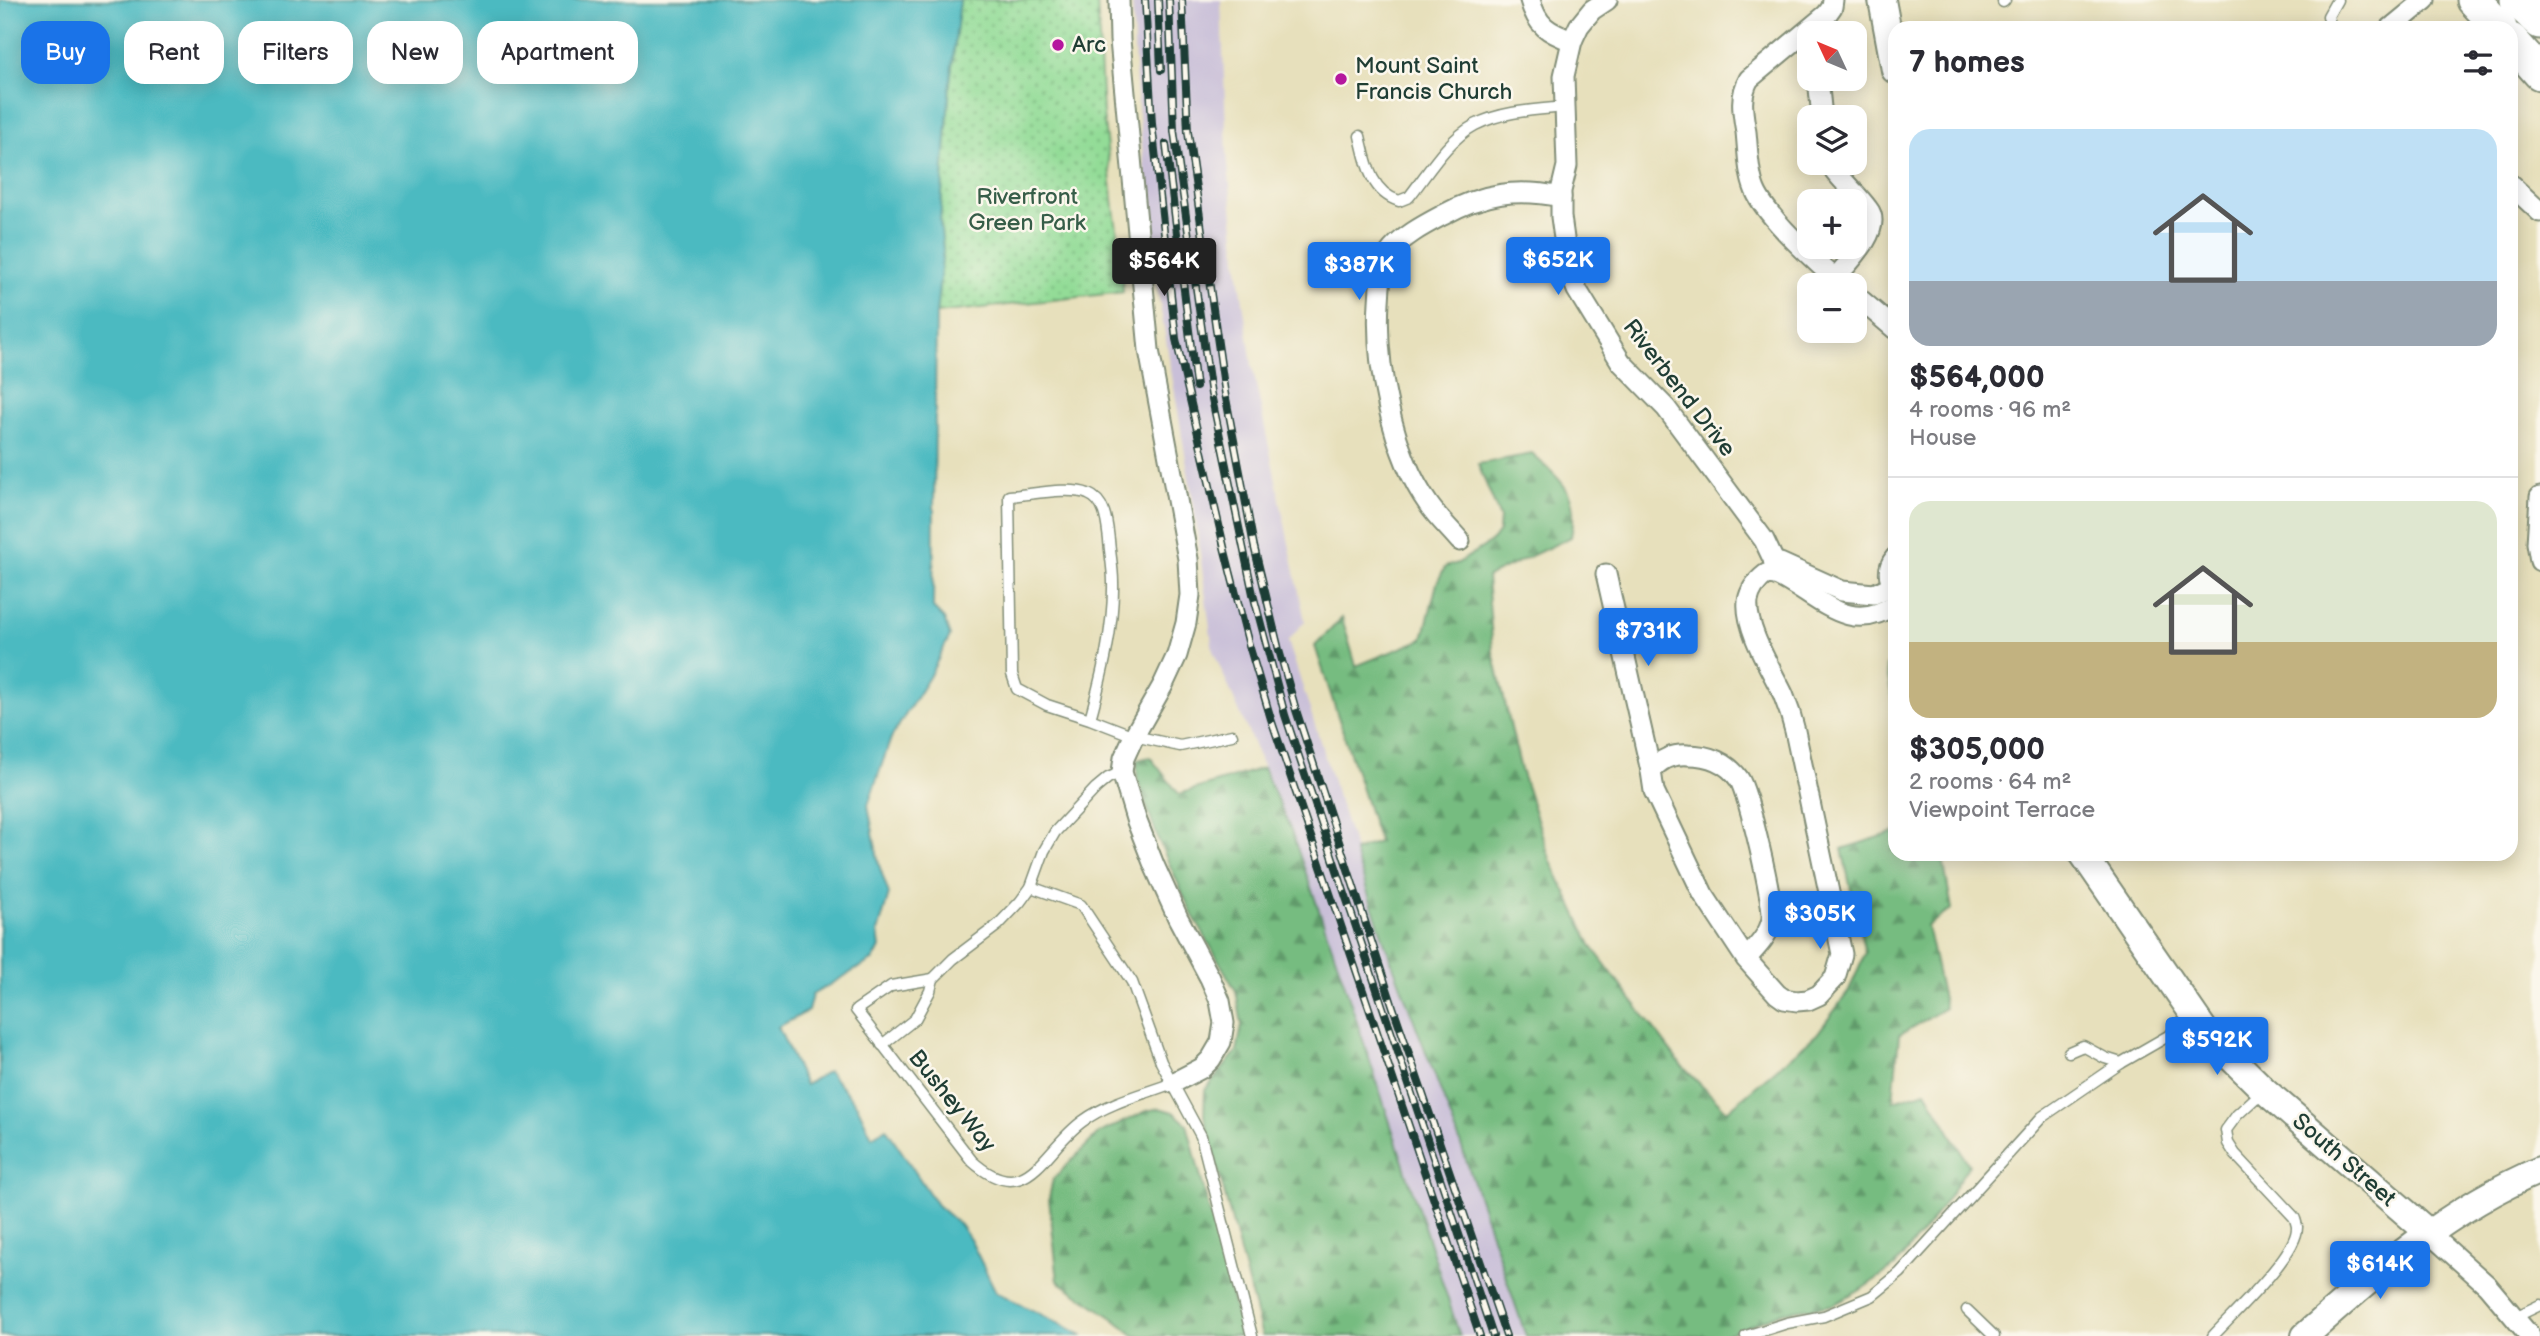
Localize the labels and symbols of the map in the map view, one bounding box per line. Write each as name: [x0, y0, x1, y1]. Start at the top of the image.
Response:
north arrow: [1797, 21, 1867, 91]
place label: Arc: [1072, 31, 1106, 59]
marker: Arc: [1050, 37, 1066, 53]
place label: Mount Saint Francis Church: [1355, 52, 1512, 106]
marker: Mount Saint Francis Church: [1333, 71, 1349, 87]
park label: Riverfront Green Park: [968, 183, 1087, 237]
pin: $564K: [1115, 238, 1213, 298]
pin: $652K: [1509, 238, 1607, 297]
pin: $387K: [1310, 243, 1408, 302]
street label: Riverbend Drive: [1617, 314, 1741, 462]
pin: $731K: [1599, 608, 1697, 668]
pin: $305K: [1771, 892, 1869, 951]
pin: $592K: [2168, 1018, 2266, 1077]
street label: Bushey Way: [902, 1044, 1002, 1158]
street label: South Street: [2286, 1107, 2402, 1213]
pin: $614K: [2331, 1242, 2429, 1301]

